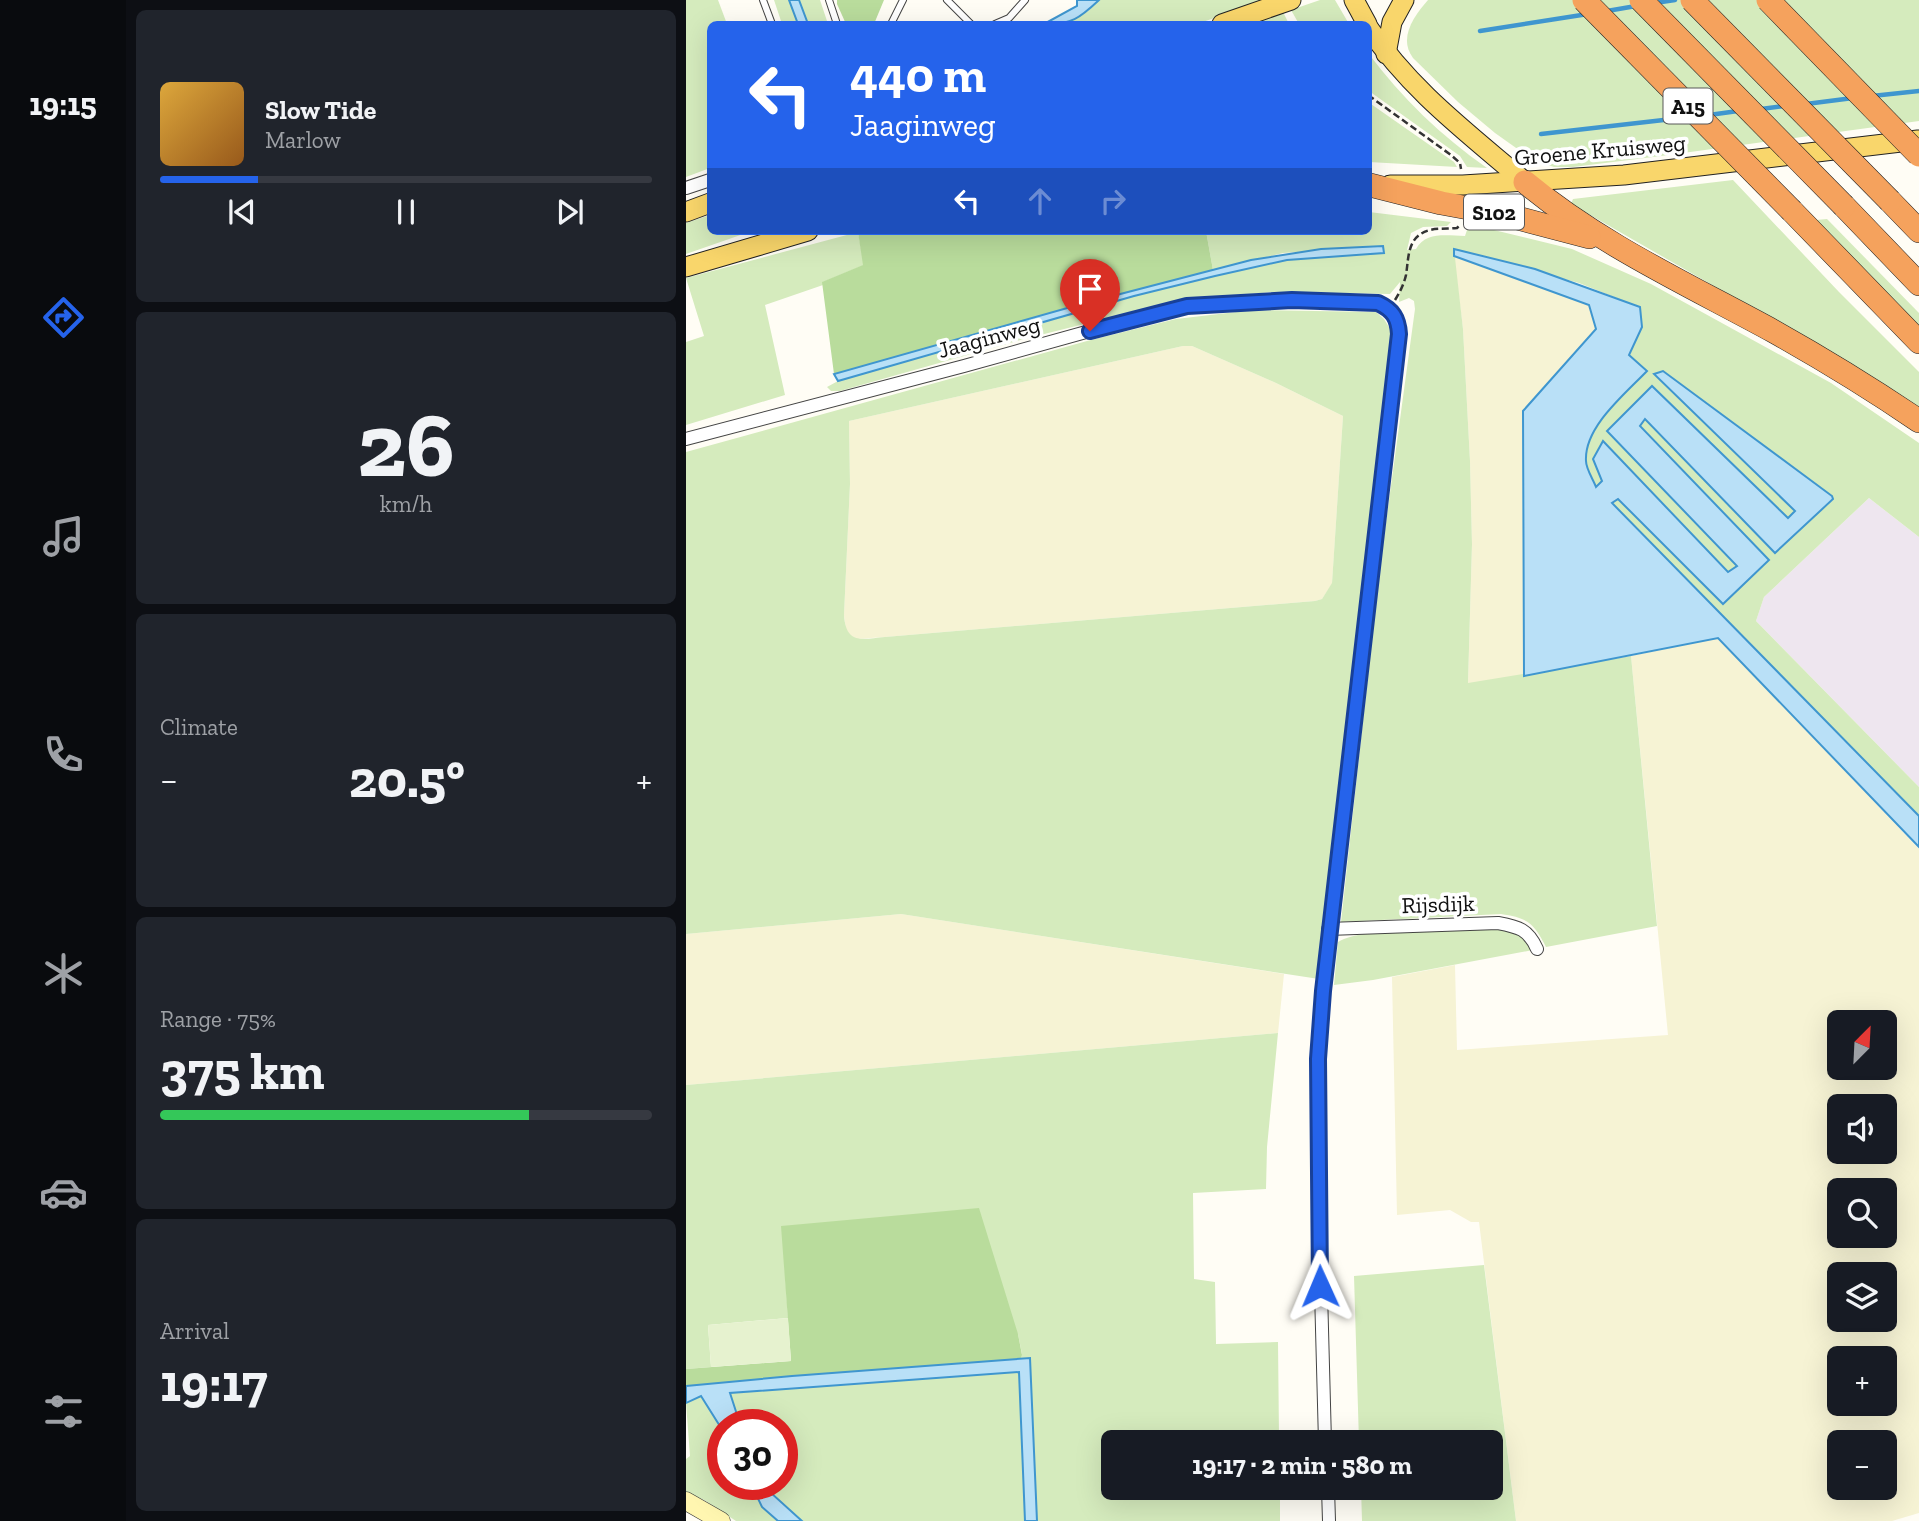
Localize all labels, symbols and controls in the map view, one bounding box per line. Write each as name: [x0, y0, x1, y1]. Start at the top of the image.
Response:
text: 440 m: [850, 46, 986, 105]
icon: left: [735, 49, 826, 140]
text: 19:15: [29, 85, 97, 123]
road number: A15: [1664, 88, 1712, 124]
text: Slow Tide: [265, 94, 376, 126]
text: Jaaginweg: [850, 106, 996, 144]
text: Marlow: [265, 126, 341, 154]
street label: Groene Kruisweg: [1513, 129, 1687, 171]
icon: left: [948, 182, 986, 220]
icon: ahead: [1021, 182, 1059, 220]
icon: right: [1094, 182, 1132, 220]
icon: previous: [223, 193, 261, 231]
icon: pause: [387, 193, 425, 231]
icon: next: [551, 193, 589, 231]
road number: S102: [1464, 194, 1524, 230]
pin: [1060, 259, 1120, 331]
icon: arrive: [1071, 270, 1109, 308]
icon: directions: [39, 293, 88, 342]
street label: Jaaginweg: [935, 310, 1044, 364]
text: 26: [357, 390, 455, 499]
text: km/h: [380, 490, 432, 518]
icon: music: [39, 512, 88, 561]
text: Climate: [160, 713, 238, 741]
icon: phone: [39, 730, 88, 779]
text: 20.5°: [349, 748, 465, 810]
text: −: [160, 757, 178, 803]
text: +: [636, 757, 652, 803]
street label: Rijsdijk: [1401, 889, 1475, 919]
icon: climate: [39, 949, 88, 998]
text: Range · 75%: [160, 1005, 276, 1033]
north arrow: [1827, 1010, 1897, 1080]
map controls: [1827, 1010, 1897, 1500]
text: 375 km: [160, 1040, 325, 1102]
button: sound: [1827, 1094, 1897, 1164]
icon: car: [39, 1168, 88, 1217]
button: search: [1827, 1178, 1897, 1248]
position arrow: [1283, 1249, 1357, 1323]
button: layers: [1827, 1262, 1897, 1332]
text: Arrival: [160, 1317, 229, 1345]
button: +: [1827, 1346, 1897, 1416]
text: 19:17: [160, 1352, 267, 1414]
icon: filters: [39, 1387, 88, 1436]
speed limit sign: 30: [707, 1409, 798, 1500]
button: −: [1827, 1430, 1897, 1500]
text: 19:17 · 2 min · 580 m: [1192, 1449, 1412, 1481]

